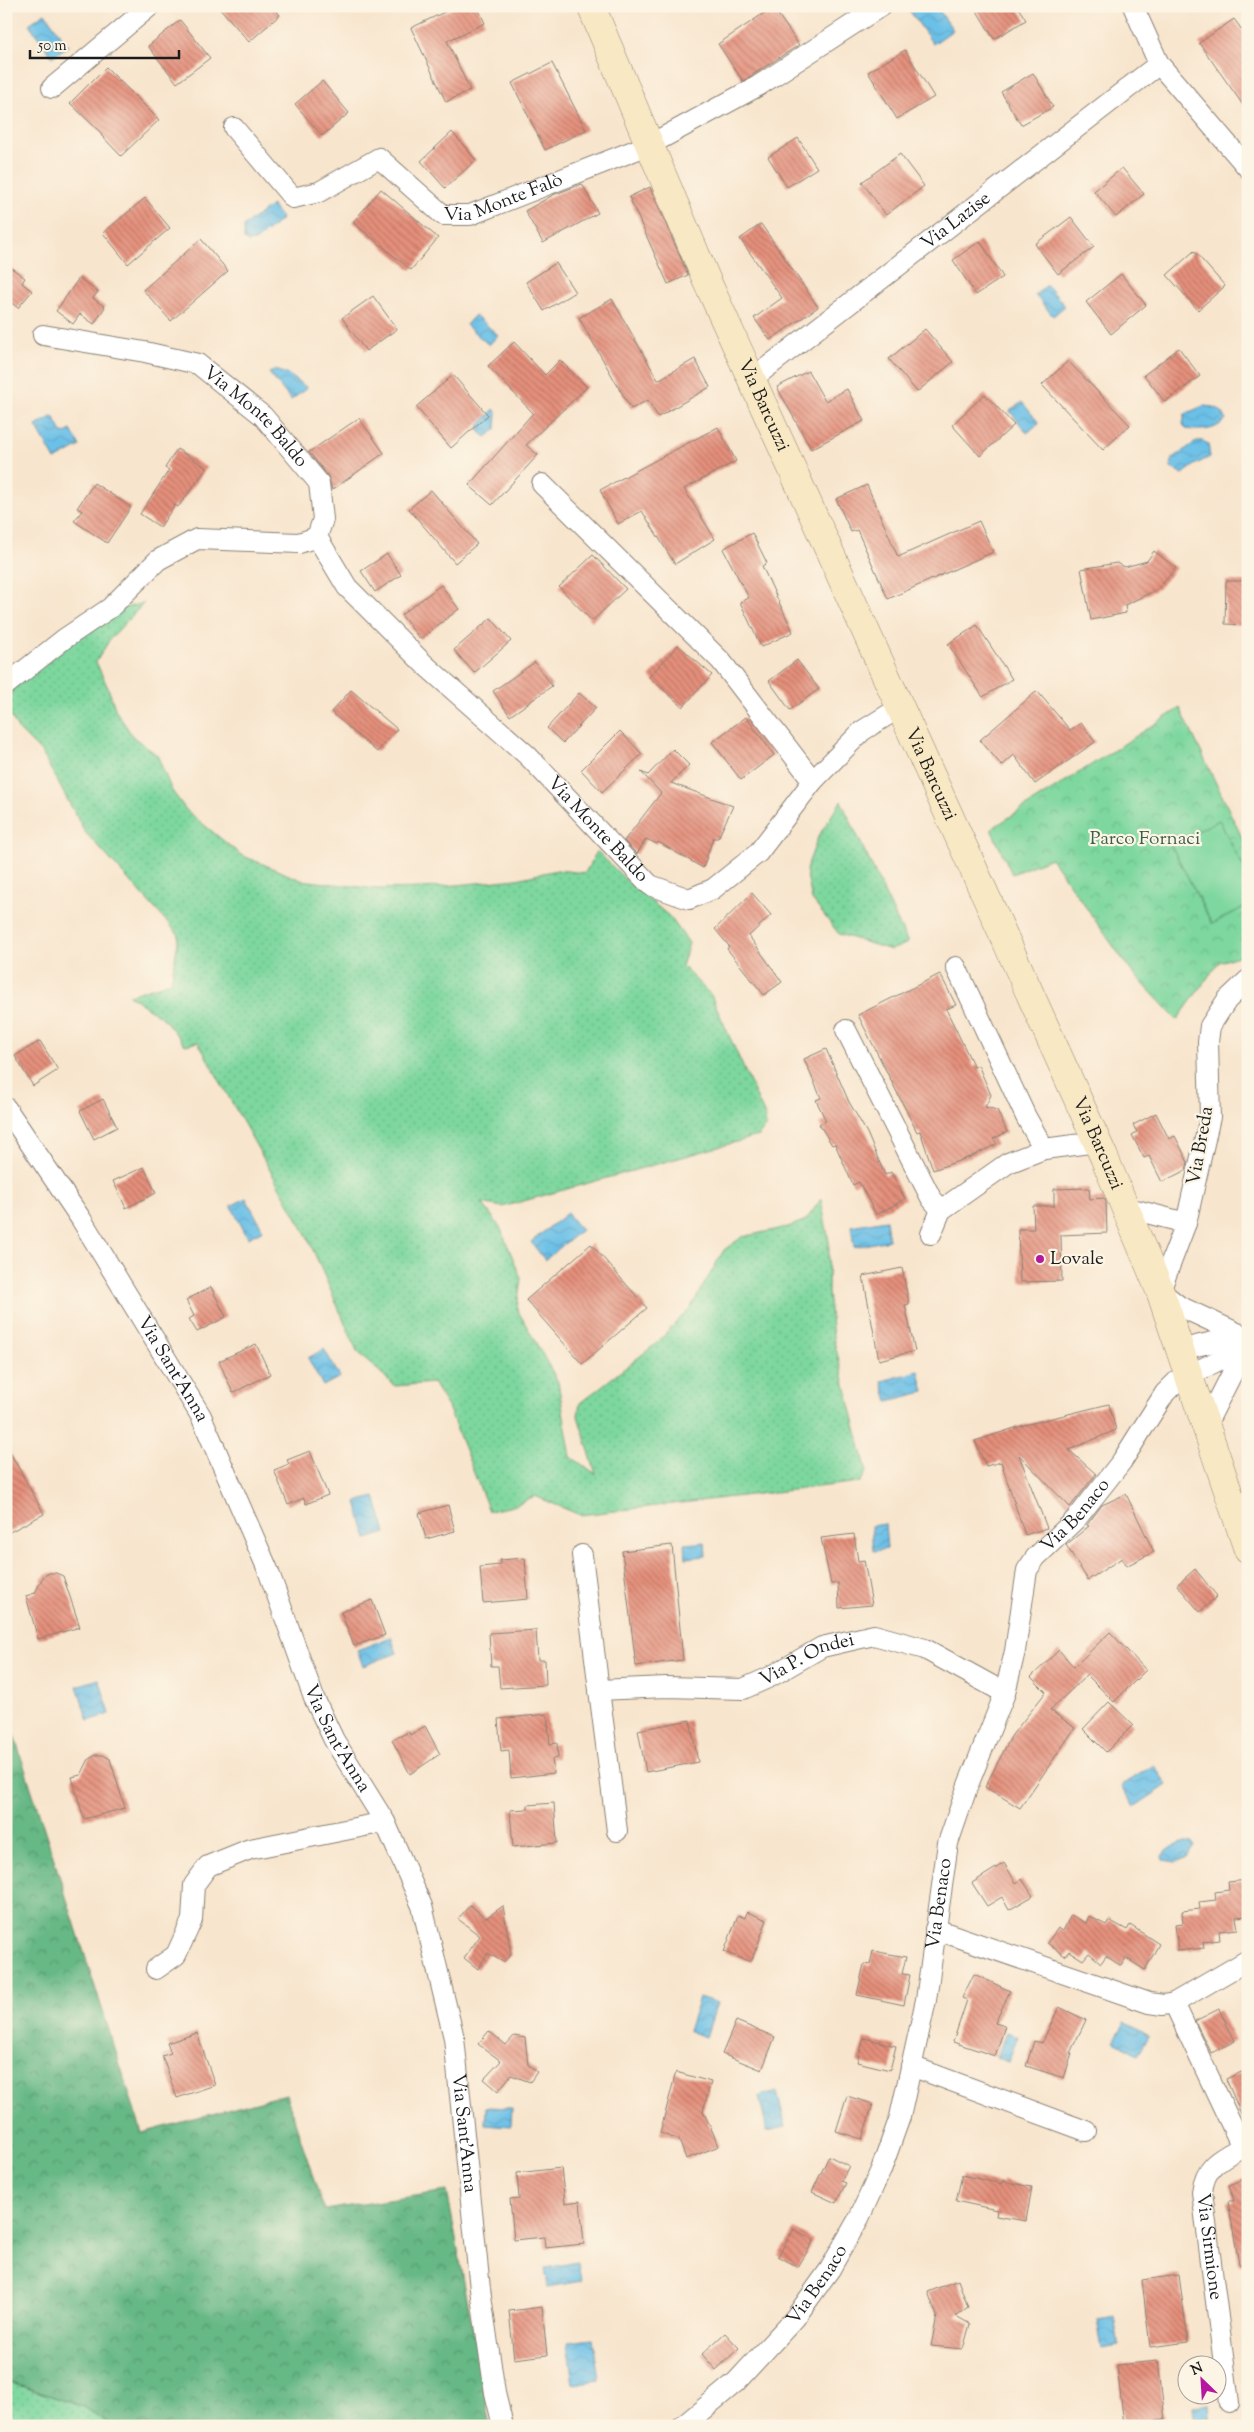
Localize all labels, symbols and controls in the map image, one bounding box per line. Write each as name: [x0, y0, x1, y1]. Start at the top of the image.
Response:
scale bar: [30, 28, 179, 60]
text: 50 m: [37, 36, 67, 57]
street label: Via Monte Falò: [444, 166, 567, 229]
street label: Via Lazise: [915, 185, 997, 257]
street label: Via Barcuzzi: [731, 355, 796, 456]
street label: Via Monte Baldo: [197, 359, 314, 474]
street label: Via Barcuzzi: [898, 723, 963, 825]
street label: Via Monte Baldo: [541, 770, 655, 889]
park label: Parco Fornaci: [1090, 826, 1200, 853]
street label: Via Barcuzzi: [1065, 1092, 1130, 1194]
street label: Via Breda: [1181, 1104, 1221, 1188]
place label: Lovale: [1050, 1246, 1104, 1273]
marker: Lovale: [1034, 1253, 1046, 1265]
street label: Via Sant'Anna: [130, 1311, 216, 1426]
street label: Via Benaco: [1035, 1473, 1117, 1559]
street label: Via P. Ondei: [755, 1627, 857, 1693]
street label: Via Sant'Anna: [297, 1681, 377, 1798]
street label: Via Benaco: [920, 1856, 959, 1951]
street label: Via Sant'Anna: [444, 2072, 483, 2194]
street label: Via Sirmione: [1189, 2192, 1229, 2302]
street label: Via Benaco: [781, 2240, 855, 2331]
north arrow: [1176, 2354, 1226, 2404]
text: N: [1188, 2359, 1207, 2381]

